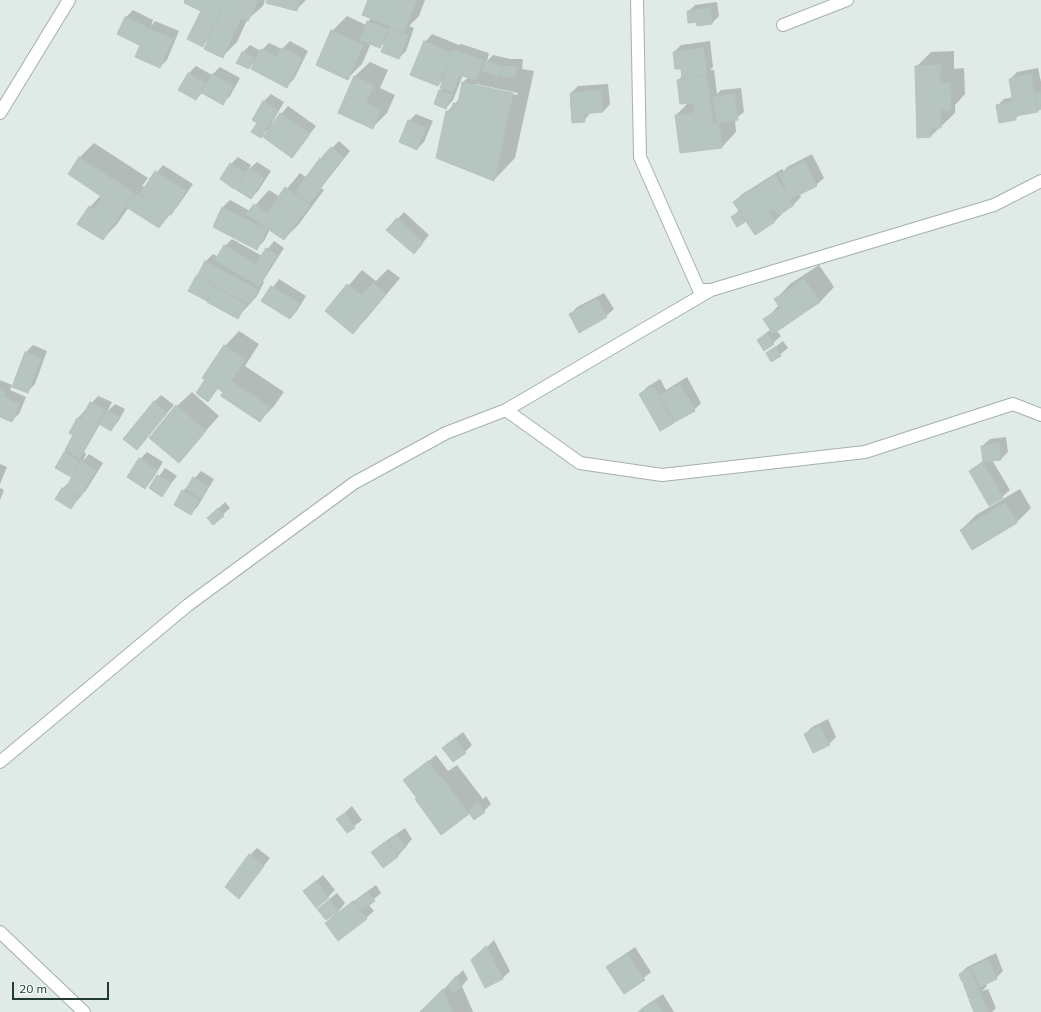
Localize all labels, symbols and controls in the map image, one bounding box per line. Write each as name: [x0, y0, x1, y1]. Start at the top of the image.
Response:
scale bar: [14, 974, 111, 1000]
text: 20 m: [19, 981, 47, 996]

